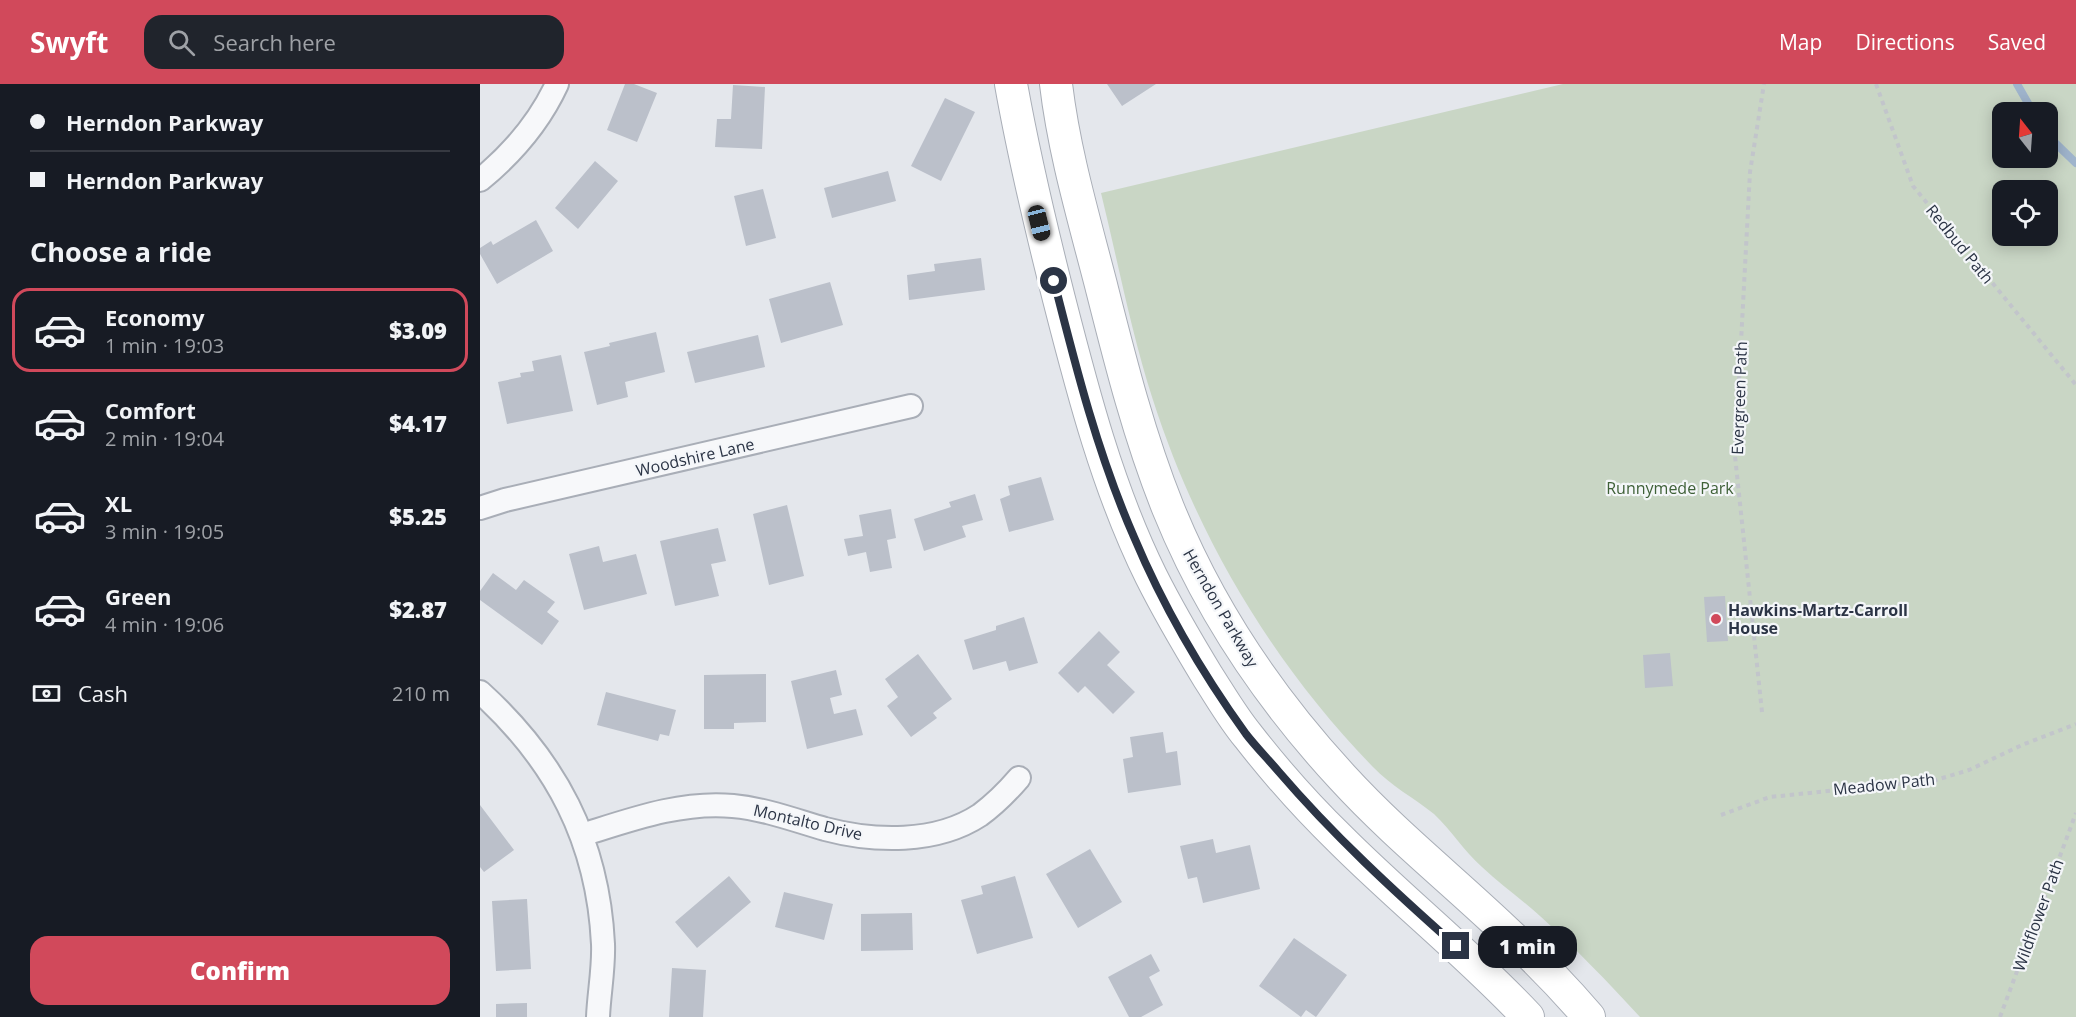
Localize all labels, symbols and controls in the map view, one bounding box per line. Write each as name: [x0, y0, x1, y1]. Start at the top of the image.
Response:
search box: [144, 15, 564, 69]
text: Swyft: [30, 23, 108, 61]
icon: search: [165, 26, 198, 59]
text: Search here: [213, 27, 336, 57]
text: Map: [1779, 28, 1822, 56]
text: Directions: [1855, 28, 1955, 56]
text: Saved: [1988, 28, 2046, 56]
north arrow: [1992, 102, 2058, 168]
map controls: [1992, 102, 2058, 246]
text: Herndon Parkway: [66, 107, 263, 137]
text: Herndon Parkway: [66, 165, 263, 195]
button: locate: [1992, 180, 2058, 246]
street label: Redbud Path: [1921, 200, 1999, 288]
car: [1026, 203, 1052, 243]
text: Choose a ride: [30, 233, 212, 270]
route start: [1040, 267, 1067, 294]
text: Economy: [105, 302, 204, 332]
icon: car: [33, 303, 87, 357]
text: $3.09: [389, 315, 447, 345]
text: 1 min · 19:03: [105, 332, 224, 359]
street label: Evergreen Path: [1726, 341, 1752, 455]
text: Comfort: [105, 395, 196, 425]
icon: car: [33, 396, 87, 450]
text: $4.17: [389, 408, 447, 438]
text: 2 min · 19:04: [105, 425, 224, 452]
street label: Woodshire Lane: [634, 433, 756, 481]
park label: Runnymede Park: [1606, 477, 1734, 499]
text: XL: [105, 488, 132, 518]
icon: car: [33, 489, 87, 543]
text: $5.25: [389, 501, 447, 531]
text: 3 min · 19:05: [105, 518, 224, 545]
street label: Herndon Parkway: [1178, 545, 1264, 672]
text: Green: [105, 581, 171, 611]
icon: car: [33, 582, 87, 636]
text: $2.87: [389, 594, 447, 624]
place label: Hawkins-Martz-Carroll House: [1728, 599, 1908, 639]
text: 4 min · 19:06: [105, 611, 224, 638]
marker: Hawkins-Martz-Carroll House: [1709, 612, 1723, 626]
icon: cash: [30, 677, 63, 710]
text: Cash: [78, 678, 128, 708]
text: 210 m: [392, 680, 450, 707]
street label: Meadow Path: [1832, 768, 1936, 800]
street label: Montalto Drive: [751, 799, 865, 845]
street label: Wildflower Path: [2008, 856, 2068, 974]
callout: 1 min: [1477, 925, 1576, 967]
route end: [1442, 932, 1469, 959]
text: 1 min: [1499, 933, 1556, 960]
button: Confirm: [30, 936, 450, 1005]

